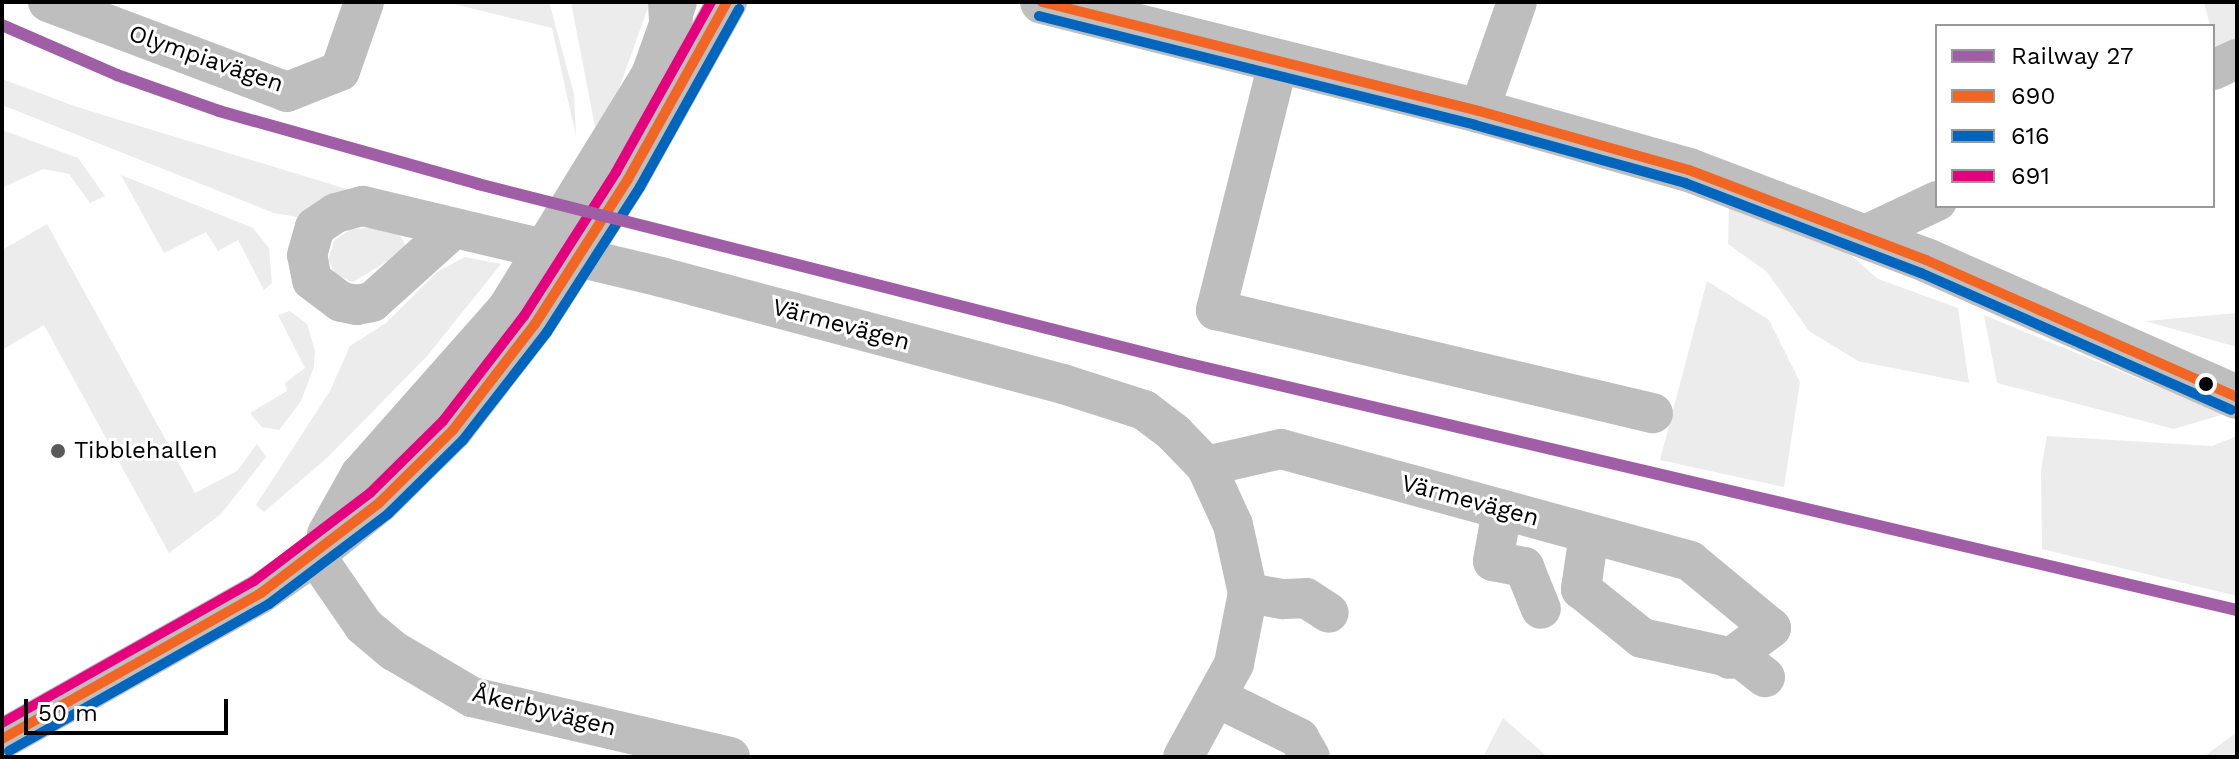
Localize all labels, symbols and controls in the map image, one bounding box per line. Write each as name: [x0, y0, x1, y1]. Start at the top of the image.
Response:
street label: Olympiavägen: [125, 19, 287, 99]
legend: [1935, 24, 2215, 208]
text: Railway 27: [2011, 42, 2134, 70]
text: 690: [2011, 82, 2055, 110]
text: 616: [2011, 122, 2050, 150]
text: 691: [2011, 162, 2050, 190]
street label: Värmevägen: [769, 293, 913, 357]
unlabelled marker: [2198, 376, 2214, 392]
place label: Tibblehallen: [74, 437, 218, 465]
marker: Tibblehallen: [49, 442, 67, 460]
street label: Värmevägen: [1398, 469, 1542, 533]
street label: Åkerbyvägen: [469, 679, 619, 743]
scale bar: [28, 683, 232, 733]
text: 50 m: [38, 699, 98, 727]

